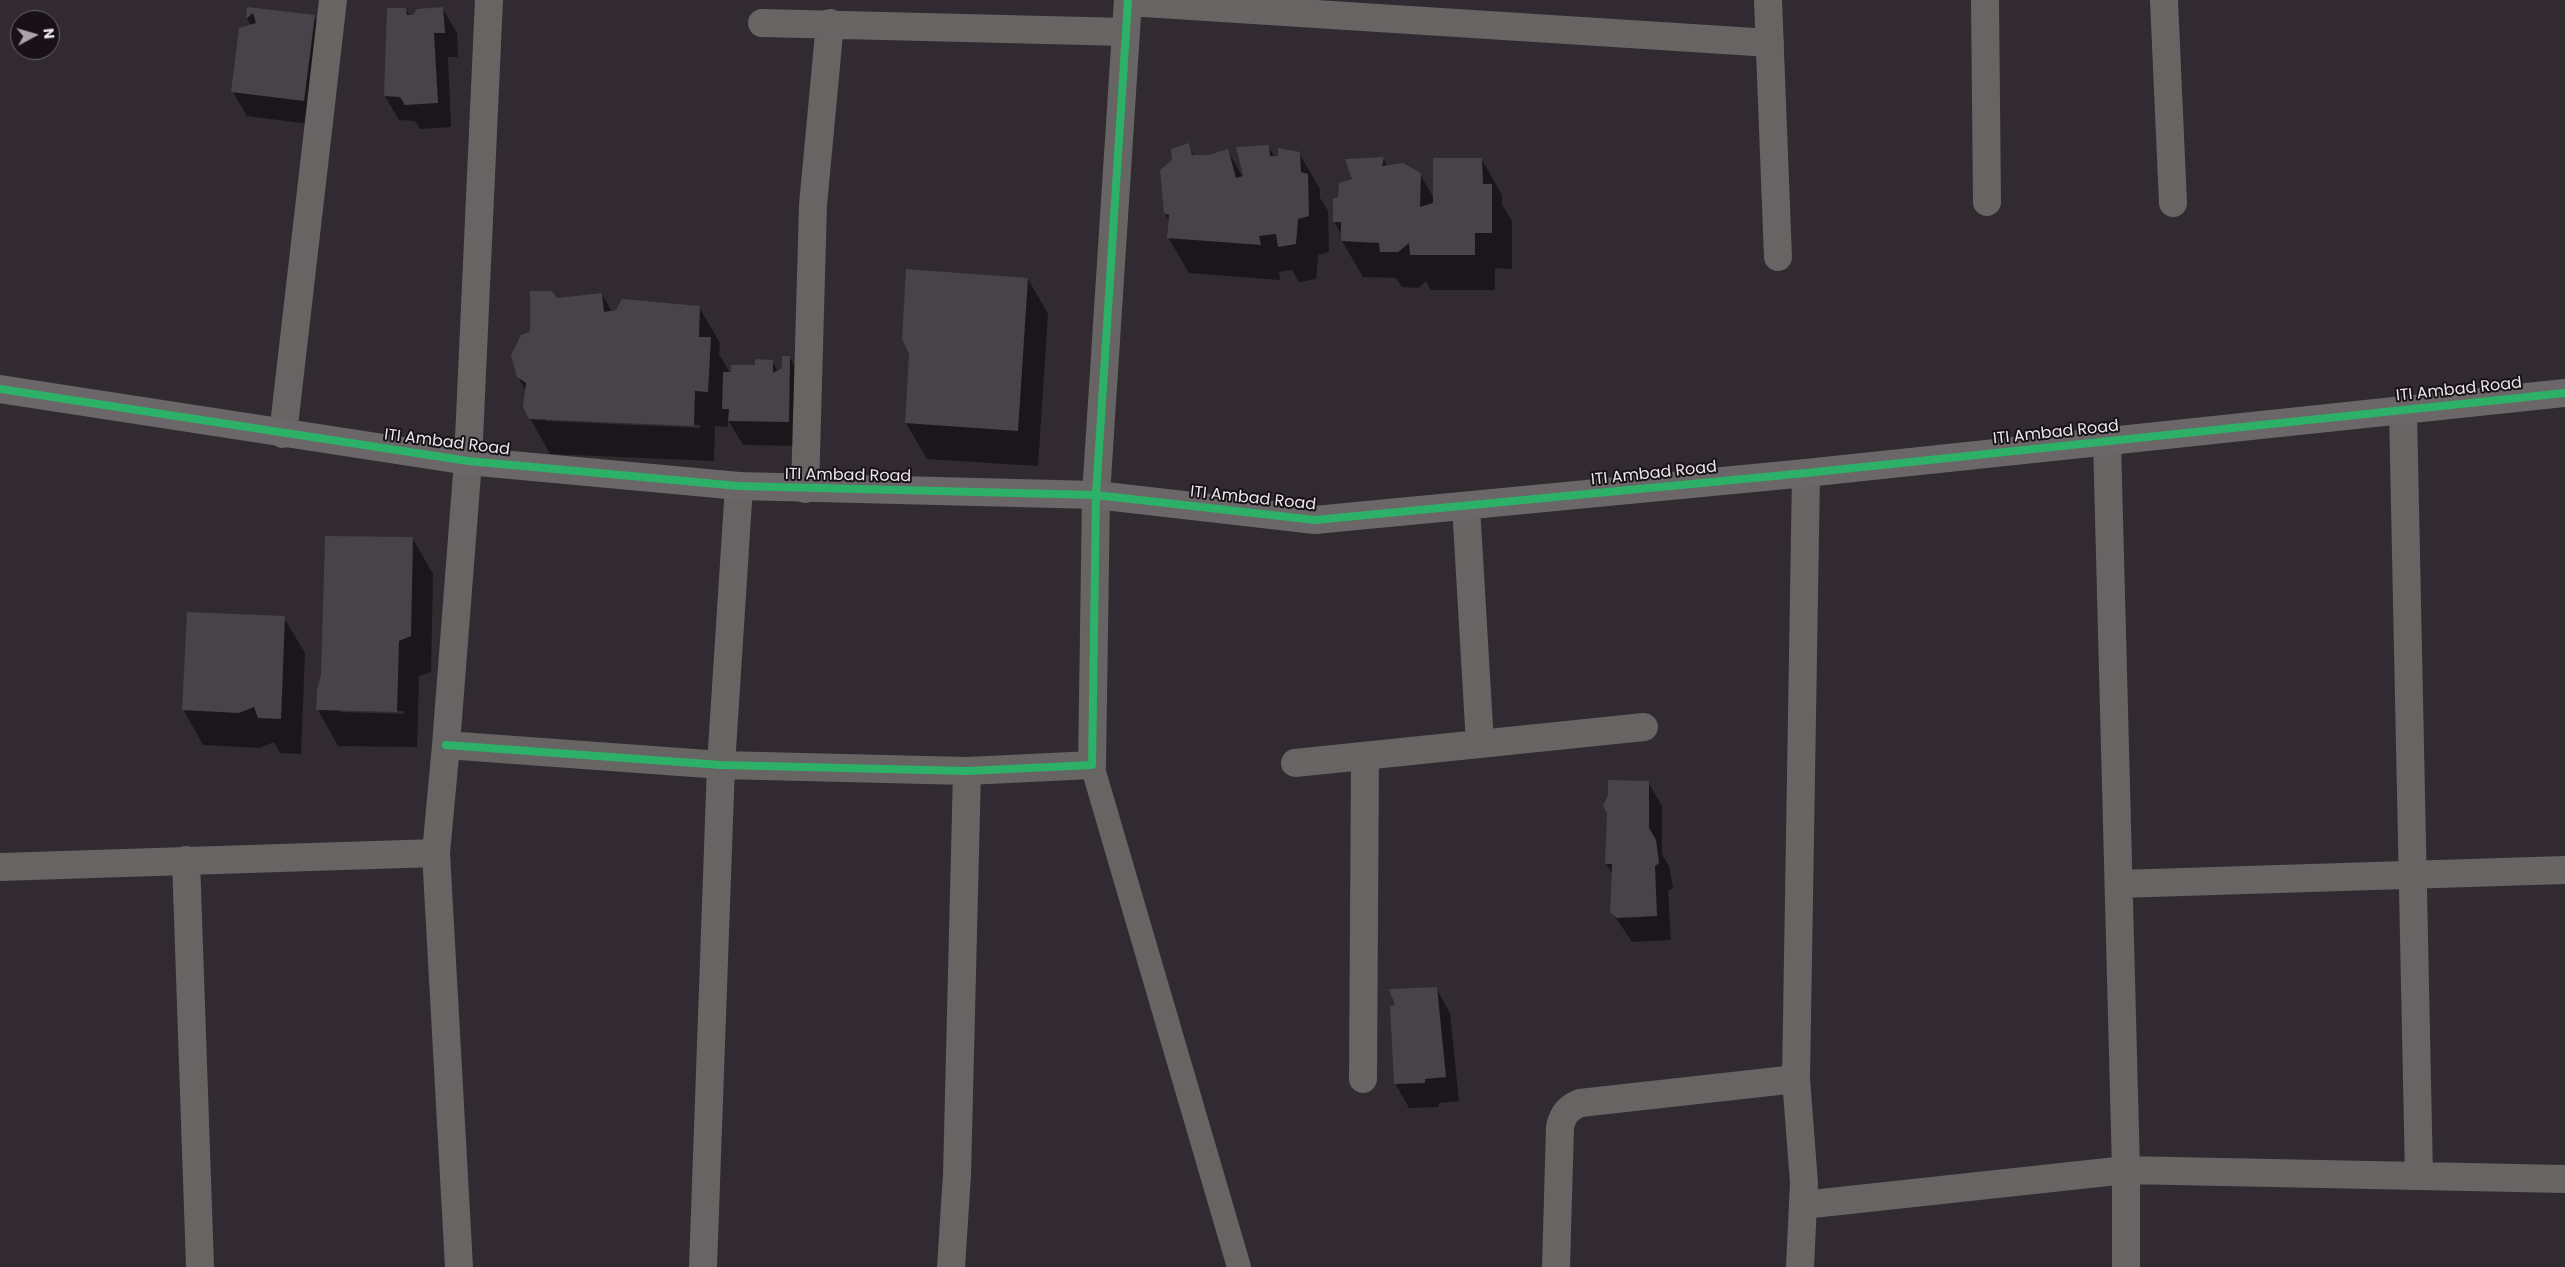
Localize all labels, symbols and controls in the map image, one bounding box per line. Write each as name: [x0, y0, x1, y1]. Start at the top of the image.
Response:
north arrow: [10, 10, 60, 60]
text: N: [38, 27, 59, 40]
street label: ITI Ambad Road: [2395, 374, 2523, 406]
street label: ITI Ambad Road: [1992, 417, 2120, 449]
street label: ITI Ambad Road: [383, 426, 511, 460]
street label: ITI Ambad Road: [1590, 458, 1718, 490]
street label: ITI Ambad Road: [785, 465, 911, 487]
street label: ITI Ambad Road: [1189, 483, 1317, 515]

